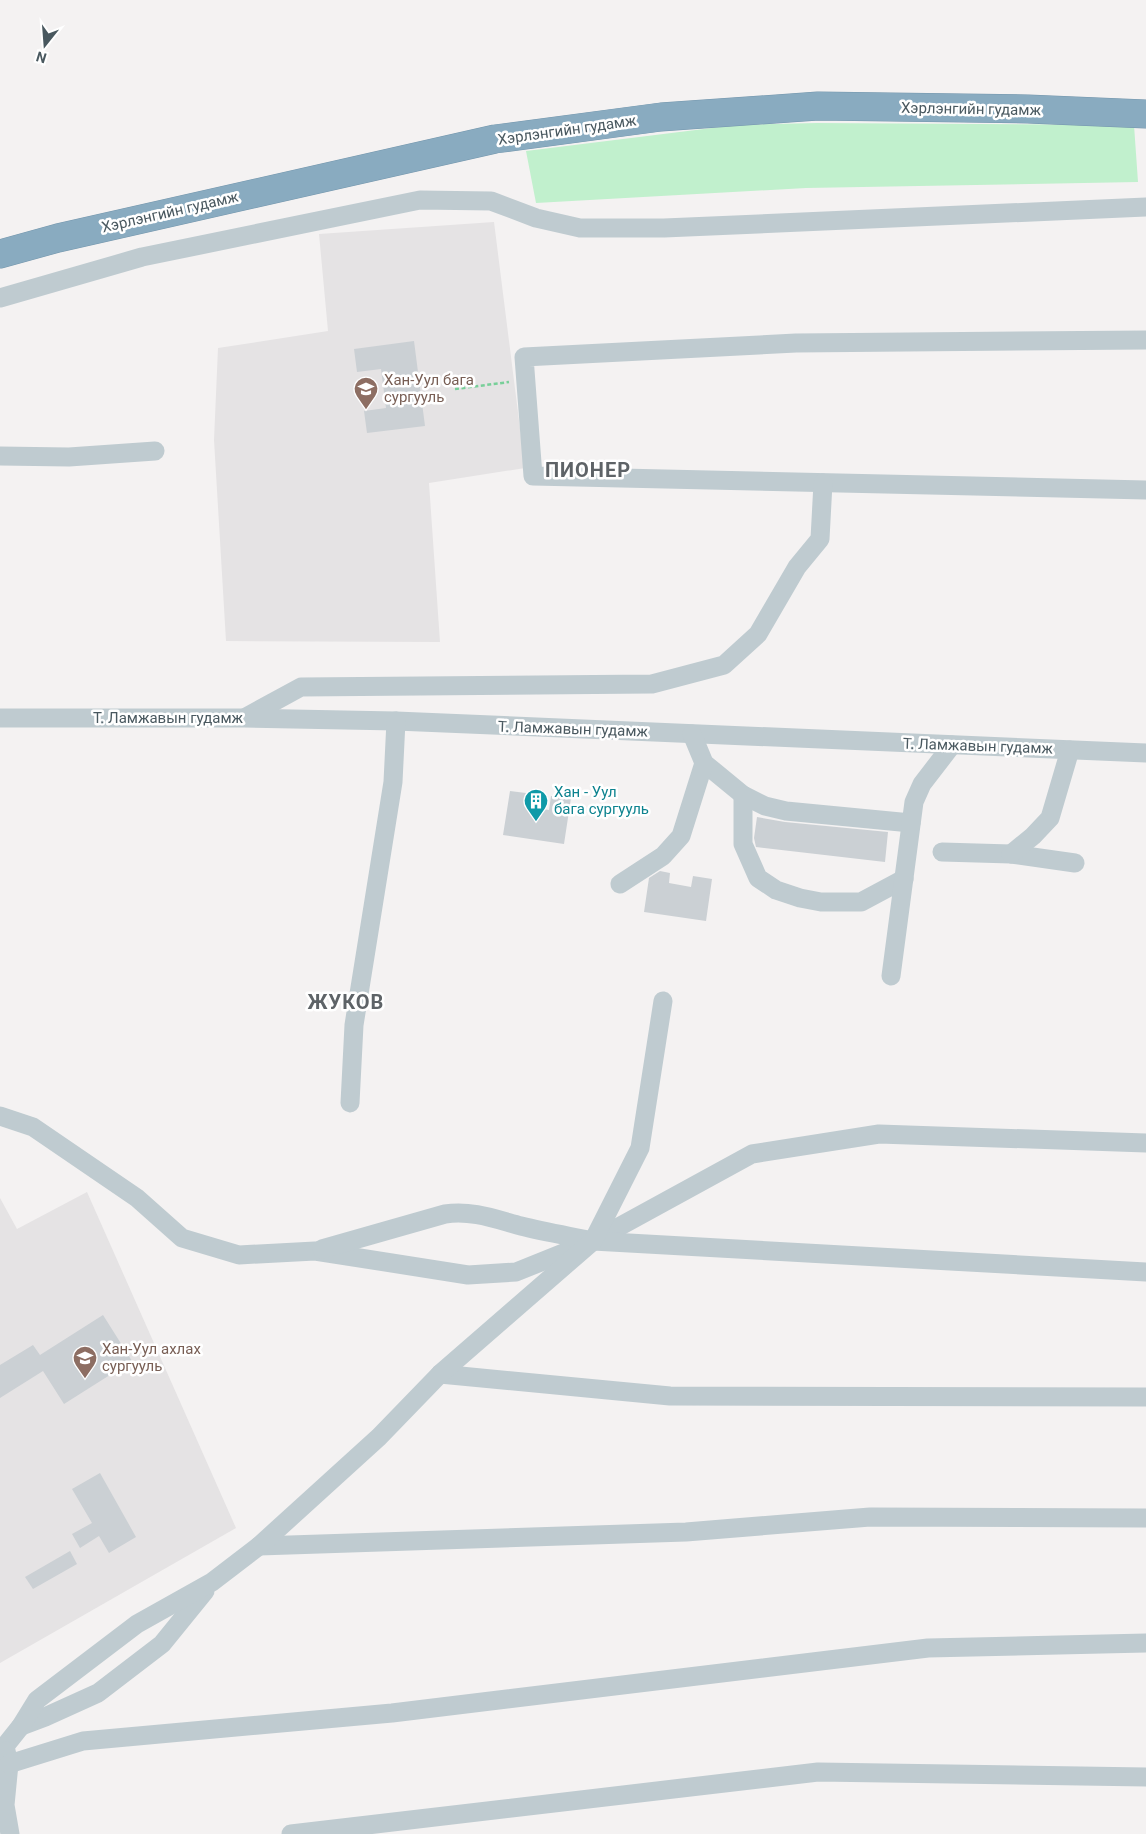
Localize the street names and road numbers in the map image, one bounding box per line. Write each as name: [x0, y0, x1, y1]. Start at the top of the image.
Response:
street label: Хэрлэнгийн гудамж: [901, 99, 1042, 119]
street label: Хэрлэнгийн гудамж: [496, 111, 638, 149]
street label: Хэрлэнгийн гудамж: [100, 187, 241, 237]
street label: Т. Ламжавын гудамж: [93, 709, 244, 727]
street label: Т. Ламжавын гудамж: [498, 717, 649, 741]
street label: Т. Ламжавын гудамж: [903, 734, 1054, 758]

